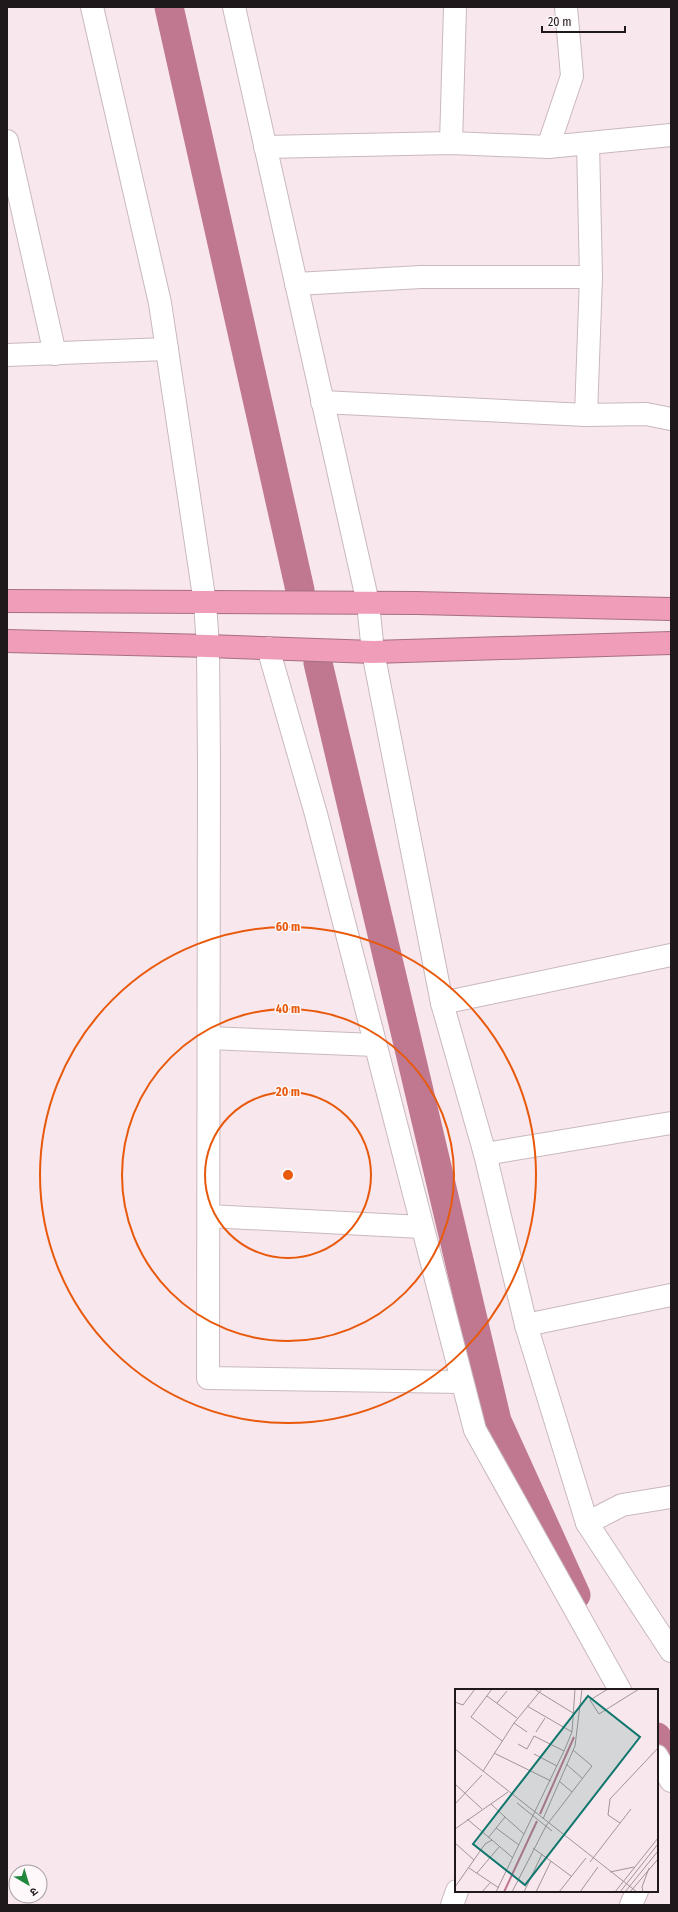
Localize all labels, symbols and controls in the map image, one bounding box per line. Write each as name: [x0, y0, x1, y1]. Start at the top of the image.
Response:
scale bar: [542, 8, 625, 34]
text: 20 m: [548, 15, 572, 29]
text: 60 m: [276, 920, 300, 934]
text: 40 m: [276, 1002, 300, 1016]
text: 20 m: [275, 1085, 300, 1099]
centre of rings: [281, 1168, 295, 1182]
inset map: [455, 1689, 658, 1892]
north arrow: [8, 1864, 48, 1904]
text: उ: [27, 1884, 40, 1899]

